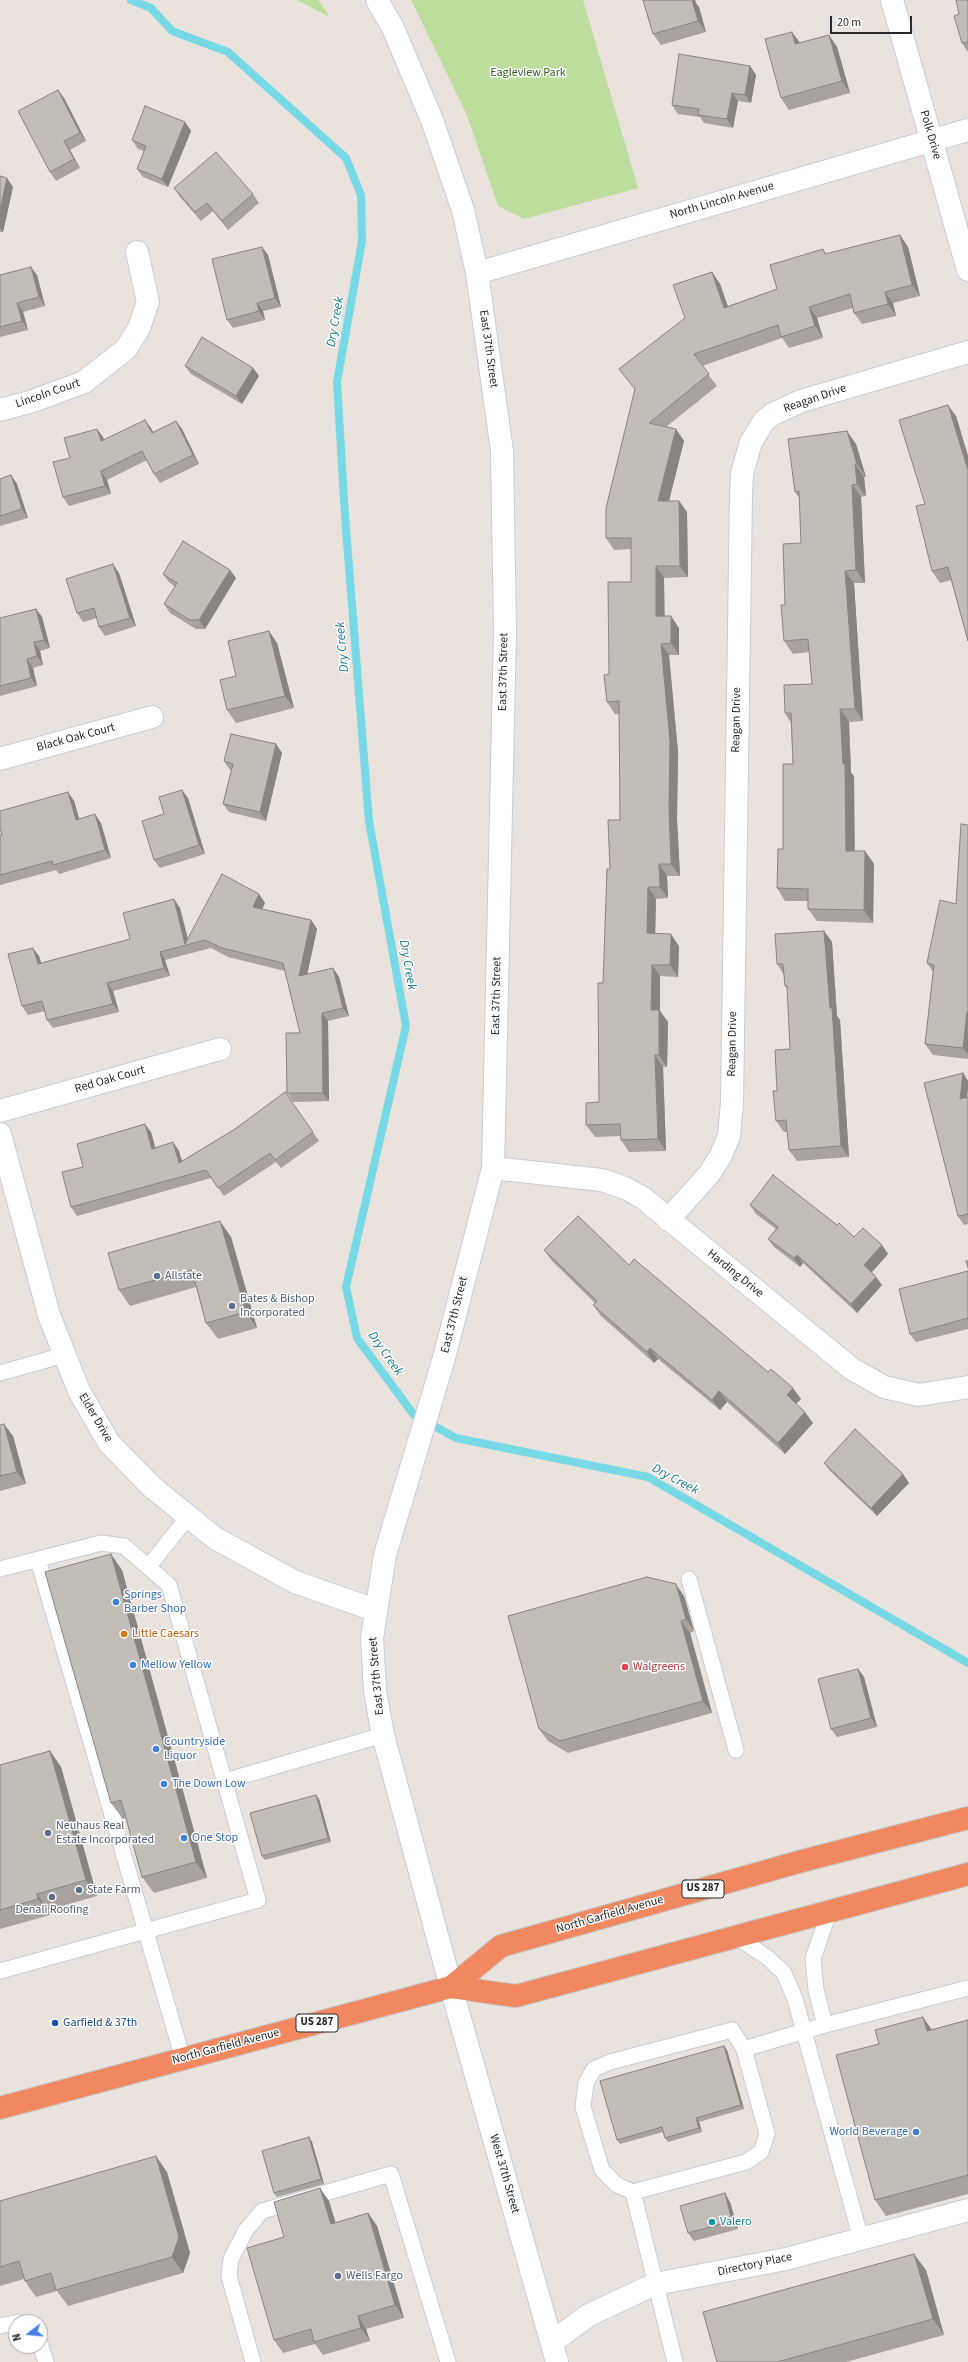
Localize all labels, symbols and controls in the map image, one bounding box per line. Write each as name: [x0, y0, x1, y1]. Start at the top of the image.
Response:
scale bar: [832, 8, 914, 34]
text: 20 m: [837, 14, 861, 31]
park label: Eagleview Park: [490, 66, 566, 80]
street label: Polk Drive: [916, 109, 944, 161]
street label: North Lincoln Avenue: [668, 179, 776, 223]
water label: Dry Creek: [324, 296, 348, 348]
street label: East 37th Street: [475, 309, 501, 389]
street label: Lincoln Court: [14, 376, 82, 412]
street label: Reagan Drive: [782, 382, 848, 416]
water label: Dry Creek: [333, 621, 353, 673]
street label: East 37th Street: [496, 633, 512, 711]
street label: Reagan Drive: [729, 687, 745, 753]
street label: Black Oak Court: [35, 721, 117, 755]
water label: Dry Creek: [395, 939, 419, 991]
street label: East 37th Street: [489, 957, 505, 1035]
street label: Reagan Drive: [725, 1011, 741, 1077]
street label: Red Oak Court: [73, 1063, 147, 1097]
street label: Harding Drive: [704, 1247, 766, 1301]
place label: Allstate: [165, 1269, 202, 1283]
marker: Allstate: [152, 1271, 162, 1281]
street label: East 37th Street: [439, 1275, 471, 1355]
place label: Bates & Bishop Incorporated: [240, 1292, 315, 1320]
marker: Bates & Bishop Incorporated: [227, 1301, 237, 1311]
water label: Dry Creek: [364, 1329, 406, 1379]
street label: Elder Drive: [75, 1391, 115, 1445]
water label: Dry Creek: [649, 1461, 701, 1499]
place label: Springs Barber Shop: [124, 1588, 187, 1616]
marker: Springs Barber Shop: [111, 1597, 121, 1607]
place label: Little Caesars: [132, 1627, 199, 1641]
marker: Little Caesars: [119, 1629, 129, 1639]
street label: East 37th Street: [366, 1636, 388, 1716]
place label: Mellow Yellow: [141, 1658, 212, 1672]
marker: Mellow Yellow: [128, 1660, 138, 1670]
place label: Walgreens: [633, 1660, 685, 1674]
marker: Walgreens: [620, 1662, 630, 1672]
place label: Countryside Liquor: [164, 1735, 225, 1763]
marker: Countryside Liquor: [151, 1744, 161, 1754]
place label: The Down Low: [172, 1777, 246, 1791]
marker: The Down Low: [159, 1779, 169, 1789]
place label: Neuhaus Real Estate Incorporated: [56, 1819, 154, 1847]
marker: Neuhaus Real Estate Incorporated: [43, 1828, 53, 1838]
place label: One Stop: [192, 1831, 238, 1845]
marker: One Stop: [179, 1833, 189, 1843]
road number: US 287: [682, 1880, 724, 1898]
place label: State Farm: [87, 1883, 141, 1897]
marker: State Farm: [74, 1885, 84, 1895]
marker: Denali Roofing: [47, 1892, 57, 1902]
street label: North Garfield Avenue: [555, 1893, 665, 1937]
place label: Denali Roofing: [15, 1903, 89, 1917]
road number: US 287: [296, 2014, 338, 2032]
place label: Garfield & 37th: [63, 2016, 137, 2030]
marker: Garfield & 37th: [50, 2018, 60, 2028]
street label: North Garfield Avenue: [171, 2026, 281, 2068]
place label: World Beverage: [829, 2125, 908, 2139]
marker: World Beverage: [911, 2127, 921, 2137]
street label: West 37th Street: [486, 2133, 522, 2215]
place label: Valero: [720, 2215, 752, 2229]
marker: Valero: [707, 2217, 717, 2227]
street label: Directory Place: [717, 2250, 793, 2280]
place label: Wells Fargo: [346, 2269, 403, 2283]
marker: Wells Fargo: [333, 2271, 343, 2281]
north arrow: [8, 2314, 48, 2354]
text: N: [9, 2332, 25, 2343]

